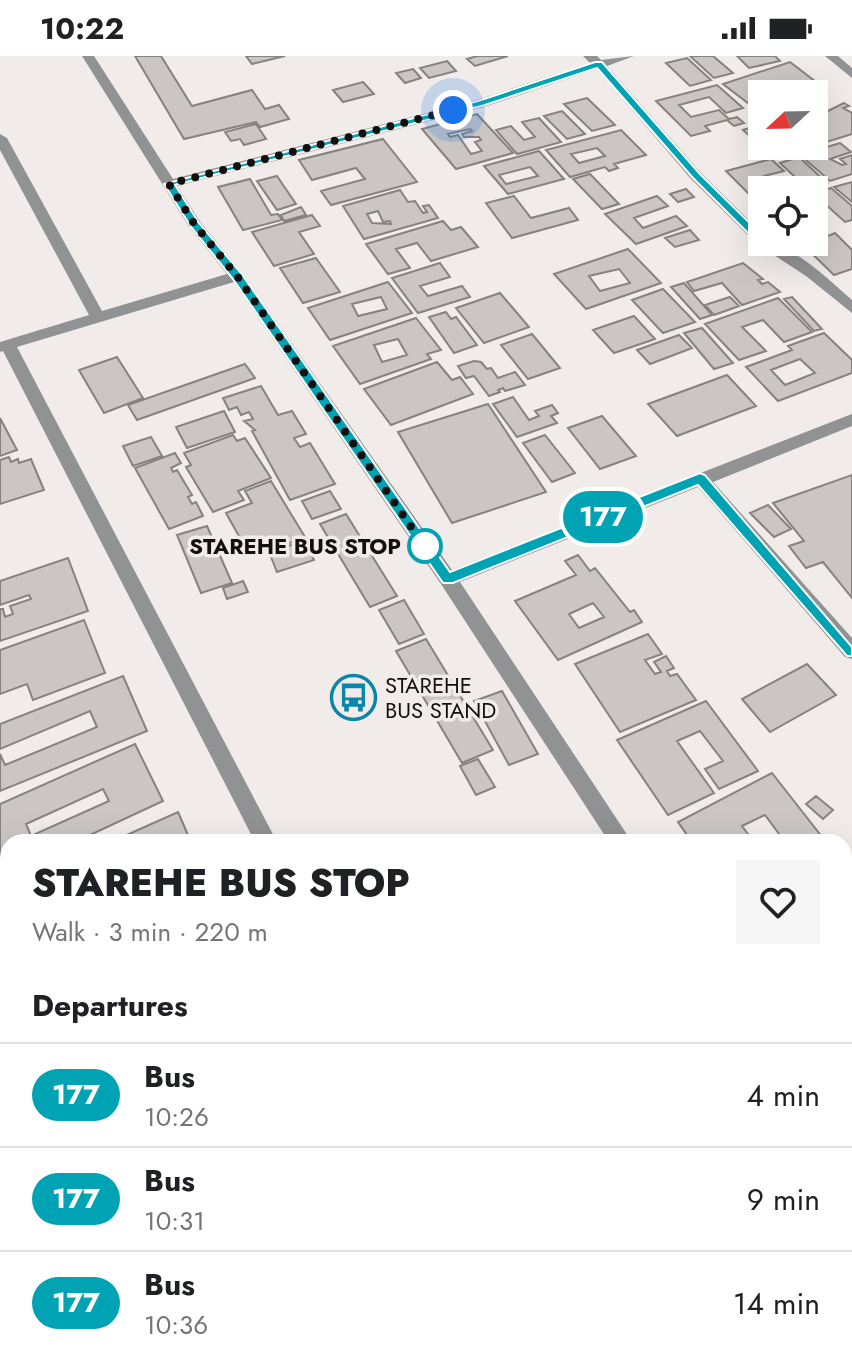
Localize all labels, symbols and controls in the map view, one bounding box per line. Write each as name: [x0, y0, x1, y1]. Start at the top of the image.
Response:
text: 10:22: [40, 7, 124, 50]
north arrow: [748, 80, 828, 160]
map controls: [748, 80, 828, 256]
your location: [433, 90, 473, 130]
button: locate: [748, 176, 828, 256]
line badge: 177: [557, 491, 649, 543]
text: 177: [579, 496, 627, 537]
marker: STAREHE BUS STOP: [408, 529, 442, 563]
place label: STAREHE BUS STOP: [189, 530, 401, 562]
place label: STAREHE BUS STAND: [385, 669, 496, 726]
bus stop icon: STAREHE BUS STAND: [330, 674, 378, 722]
text: STAREHE BUS STOP: [32, 855, 410, 910]
button: heart: [736, 860, 820, 944]
text: Walk · 3 min · 220 m: [32, 913, 268, 951]
text: Departures: [32, 984, 188, 1027]
text: Bus: [144, 1055, 195, 1098]
text: 177: [52, 1074, 100, 1115]
text: 4 min: [747, 1074, 820, 1117]
text: 10:26: [144, 1098, 209, 1136]
text: Bus: [144, 1159, 195, 1202]
text: 177: [52, 1178, 100, 1219]
text: 9 min: [747, 1178, 820, 1221]
text: 10:31: [144, 1202, 205, 1240]
text: Bus: [144, 1263, 195, 1306]
text: 177: [52, 1282, 100, 1323]
text: 14 min: [733, 1282, 820, 1325]
text: 10:36: [144, 1306, 208, 1344]

